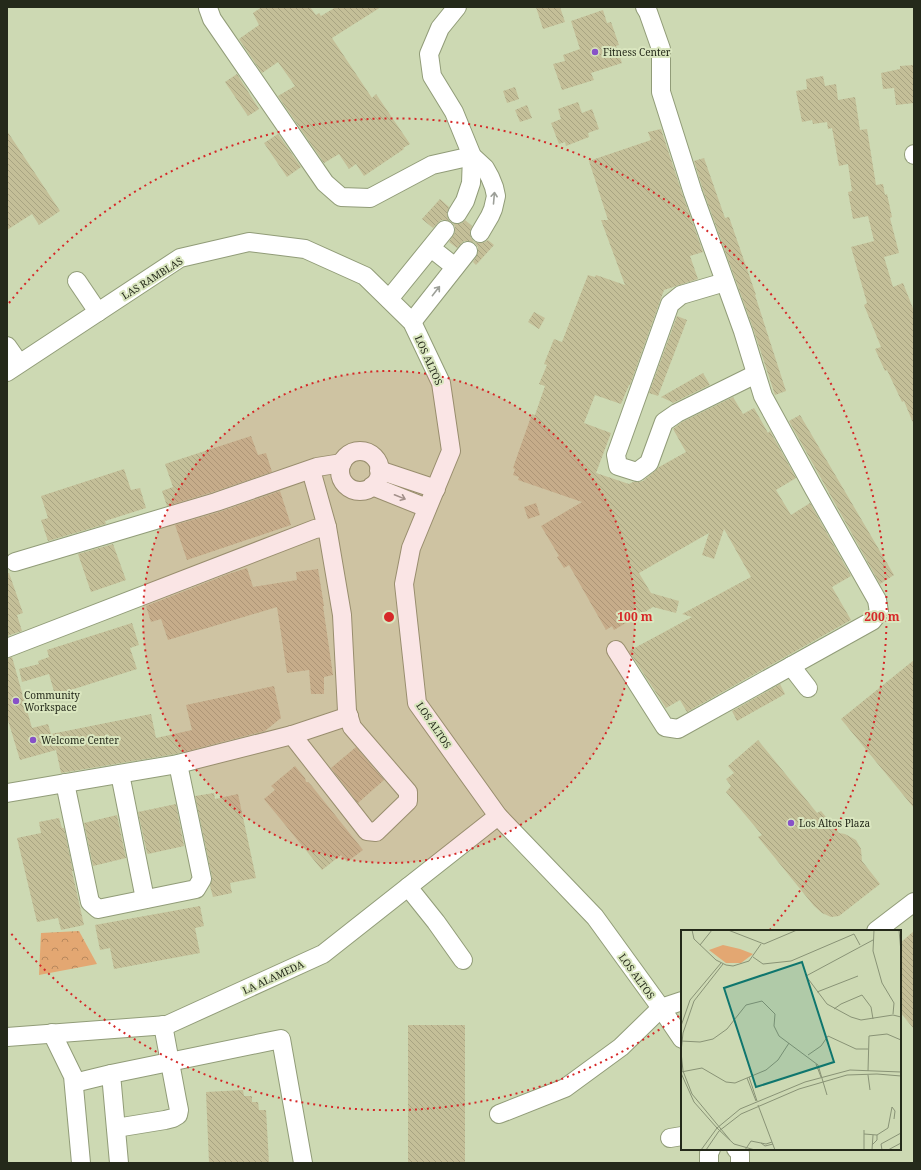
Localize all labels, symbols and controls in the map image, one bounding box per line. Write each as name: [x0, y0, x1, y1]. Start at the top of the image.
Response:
place label: Fitness Center: [603, 45, 671, 59]
marker: Fitness Center: [590, 47, 600, 57]
one-way arrow: [491, 192, 498, 205]
street label: LAS RAMBLAS: [119, 254, 185, 302]
one-way arrow: [431, 286, 440, 297]
street label: LOS ALTOS: [412, 333, 446, 387]
one-way arrow: [393, 494, 405, 502]
text: 100 m: [617, 608, 653, 625]
text: 200 m: [864, 608, 900, 625]
centre of rings: [382, 610, 396, 624]
place label: Community Workspace: [24, 688, 80, 714]
marker: Community Workspace: [11, 696, 21, 706]
street label: LOS ALTOS: [413, 699, 455, 751]
place label: Welcome Center: [41, 733, 119, 747]
marker: Welcome Center: [28, 735, 38, 745]
place label: Los Altos Plaza: [799, 816, 871, 830]
marker: Los Altos Plaza: [786, 818, 796, 828]
inset map: [681, 930, 901, 1150]
street label: LOS ALTOS: [616, 950, 658, 1002]
street label: LA ALAMEDA: [240, 956, 307, 997]

